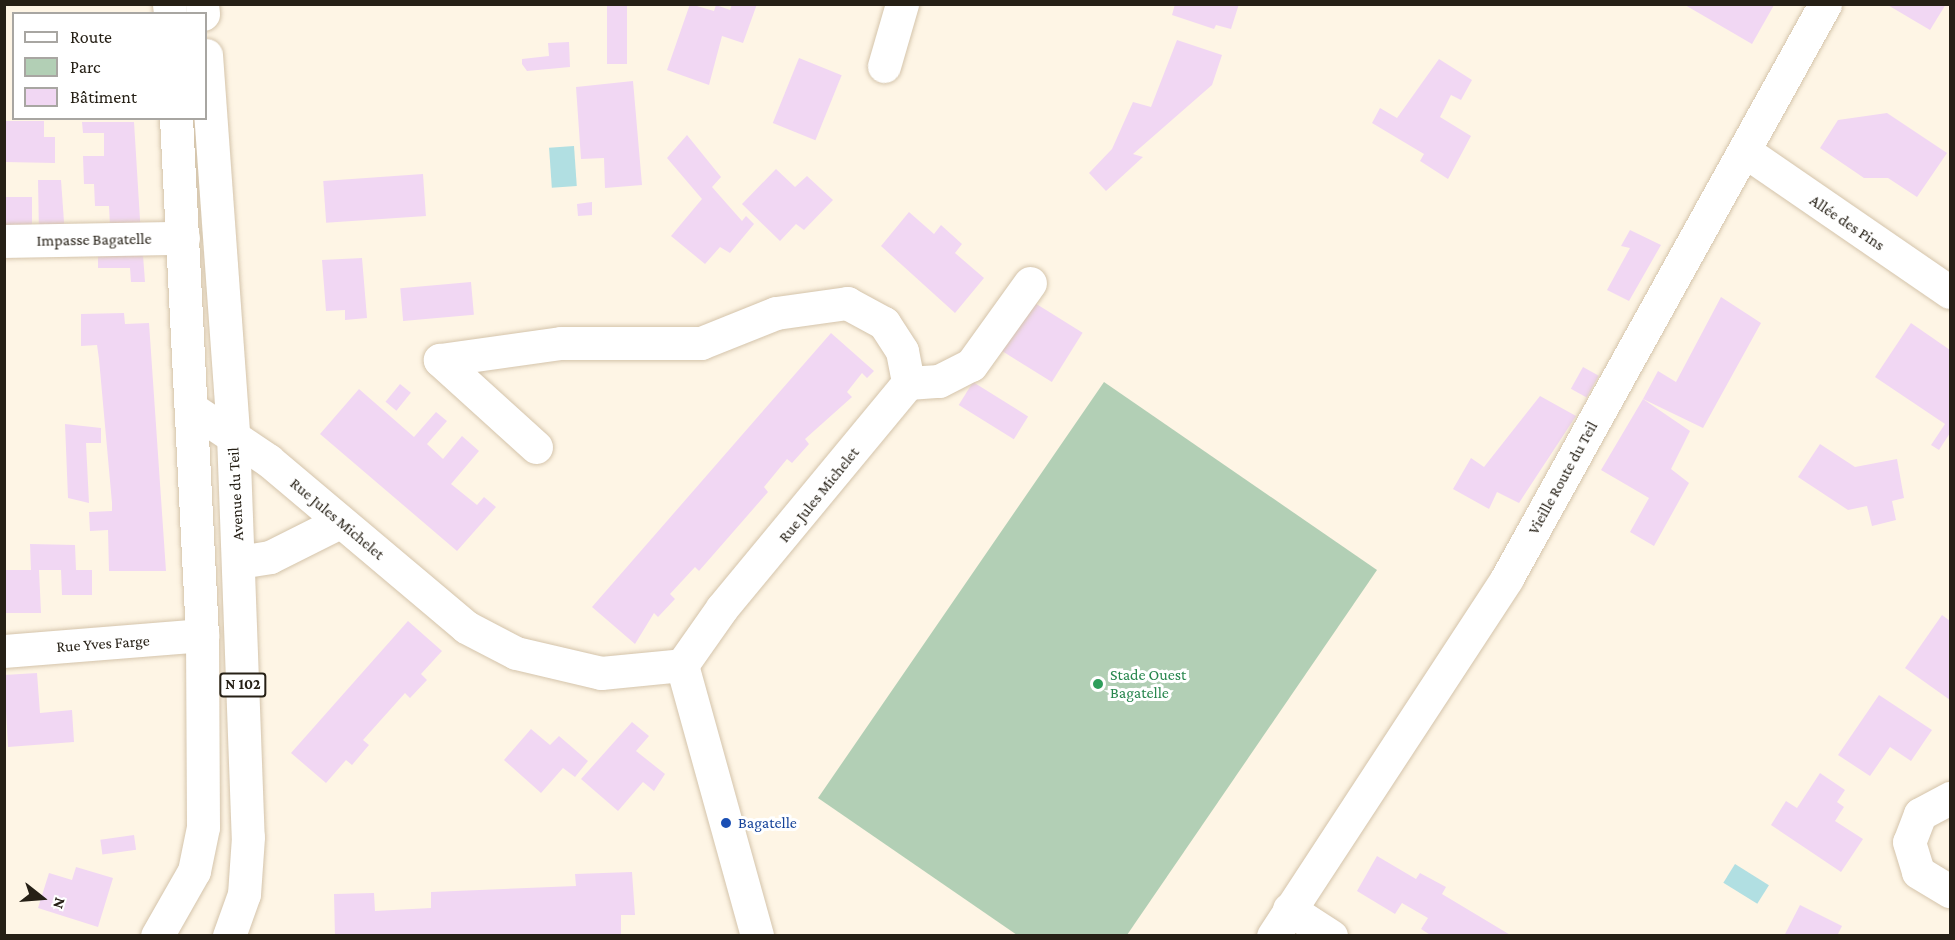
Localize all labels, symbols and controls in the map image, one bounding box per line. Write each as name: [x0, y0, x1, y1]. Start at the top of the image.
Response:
legend: [12, 12, 207, 120]
text: Route: [70, 27, 112, 47]
text: Parc: [70, 57, 101, 77]
text: Bâtiment: [70, 87, 137, 107]
street label: Allée des Pins: [1806, 191, 1888, 255]
street label: Impasse Bagatelle: [36, 229, 152, 251]
street label: Vieille Route du Teil: [1524, 418, 1602, 538]
street label: Rue Jules Michelet: [775, 443, 863, 547]
street label: Avenue du Teil: [224, 447, 248, 541]
street label: Rue Jules Michelet: [286, 474, 388, 564]
street label: Rue Yves Farge: [56, 631, 150, 657]
place label: Stade Ouest Bagatelle: [1110, 665, 1186, 703]
road number: N 102: [219, 673, 267, 697]
marker: Stade Ouest Bagatelle: [1091, 677, 1105, 691]
place label: Bagatelle: [738, 813, 797, 833]
marker: Bagatelle: [719, 816, 733, 830]
north arrow: [12, 868, 72, 928]
text: N: [50, 896, 69, 911]

